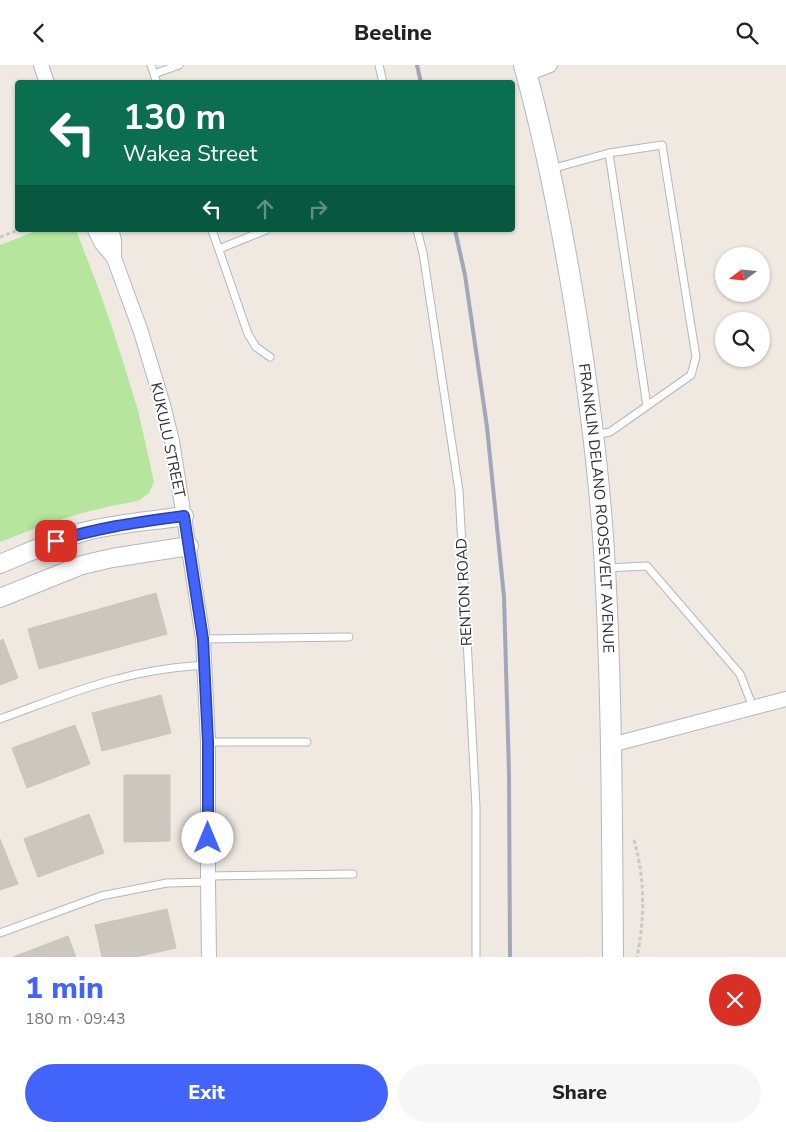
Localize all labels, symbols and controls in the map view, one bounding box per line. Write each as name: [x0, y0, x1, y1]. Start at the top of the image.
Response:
text: Beeline: [354, 18, 432, 48]
icon: back: [25, 19, 53, 47]
icon: search: [733, 19, 761, 47]
text: 130 m: [123, 94, 226, 141]
icon: left: [40, 100, 105, 165]
text: Wakea Street: [123, 139, 257, 169]
icon: left: [198, 195, 226, 223]
icon: ahead: [251, 195, 279, 223]
icon: right: [304, 195, 332, 223]
north arrow: [715, 247, 770, 303]
map controls: [715, 247, 770, 367]
button: search: [715, 312, 770, 367]
street label: FRANKLIN DELANO ROOSEVELT AVENUE: [574, 362, 619, 653]
street label: KUKULU STREET: [146, 381, 190, 499]
pin: [35, 520, 77, 562]
icon: arrive: [42, 527, 70, 555]
street label: RENTON ROAD: [451, 538, 477, 646]
position arrow: [181, 811, 233, 863]
text: 1 min: [25, 968, 104, 1009]
button: close: [709, 974, 761, 1026]
text: 180 m · 09:43: [25, 1008, 126, 1030]
button: Exit: [25, 1064, 388, 1122]
button: Share: [398, 1064, 761, 1122]

